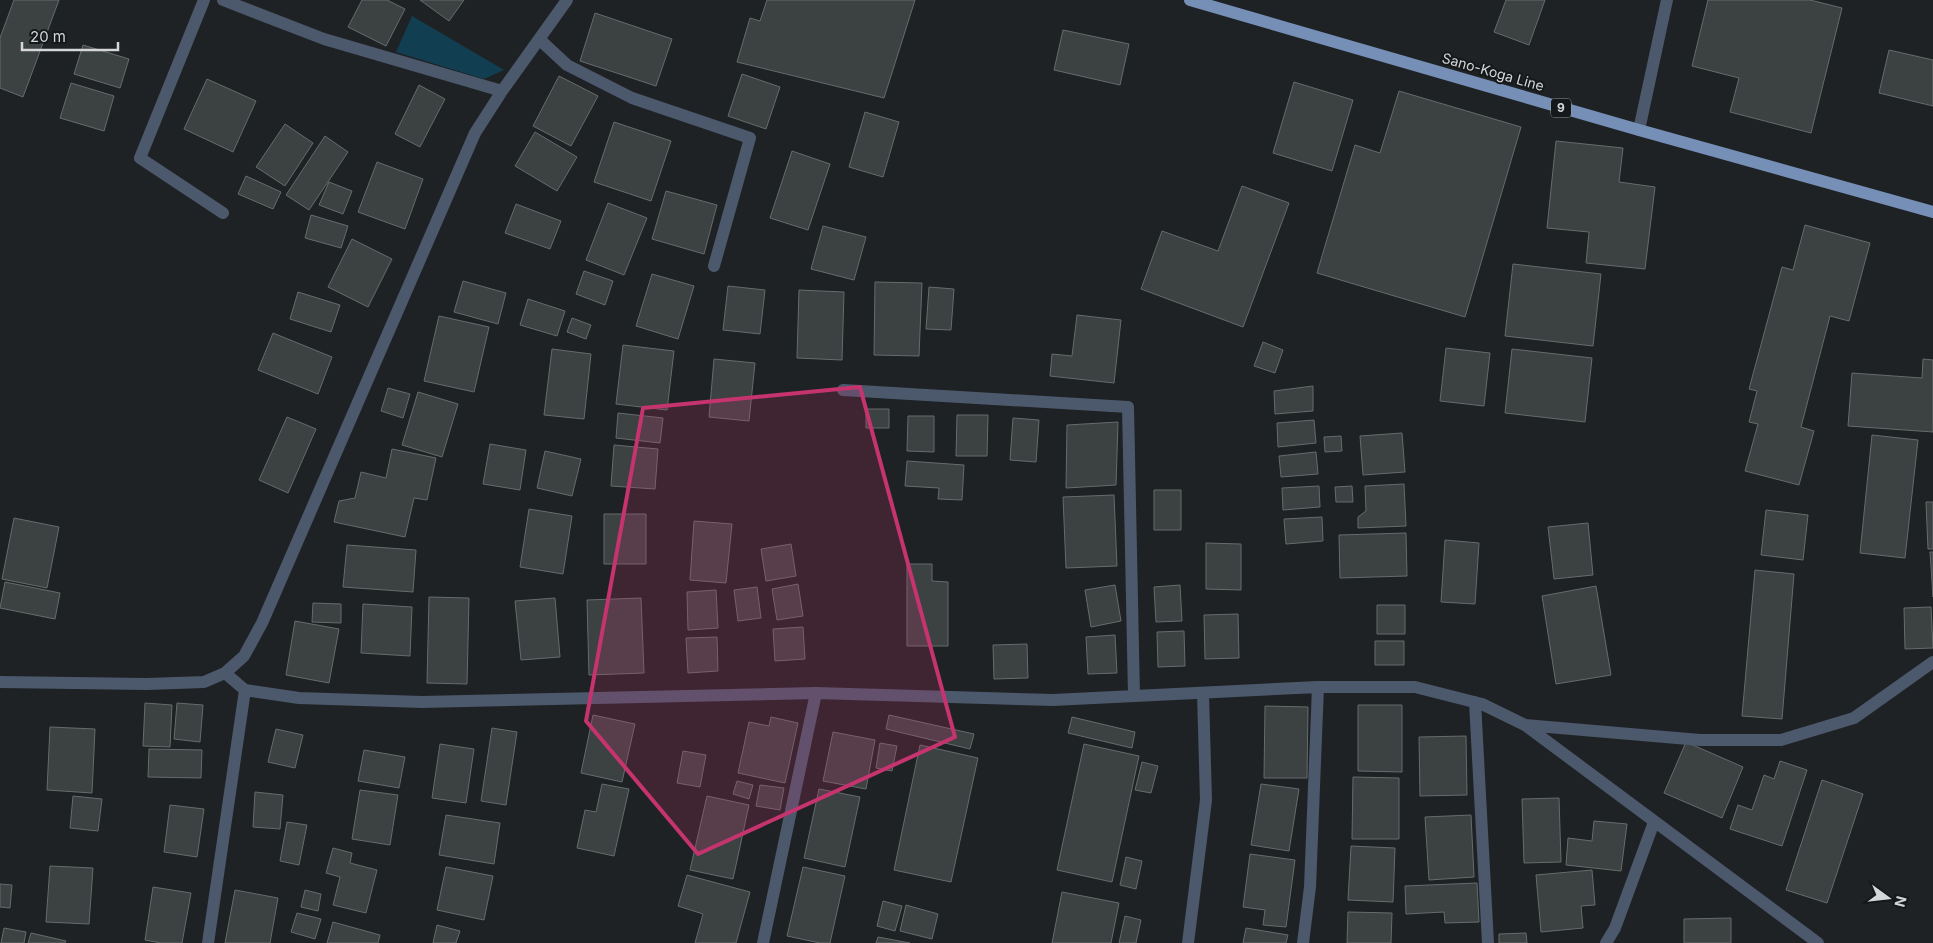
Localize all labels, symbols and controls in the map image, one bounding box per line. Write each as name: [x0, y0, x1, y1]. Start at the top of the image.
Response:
scale bar: [22, 20, 119, 52]
text: 20 m: [30, 27, 66, 46]
street label: Sano-Koga Line: [1440, 49, 1546, 94]
road number: 9: [1551, 99, 1571, 118]
north arrow: [1863, 873, 1913, 923]
text: N: [1891, 894, 1911, 909]

